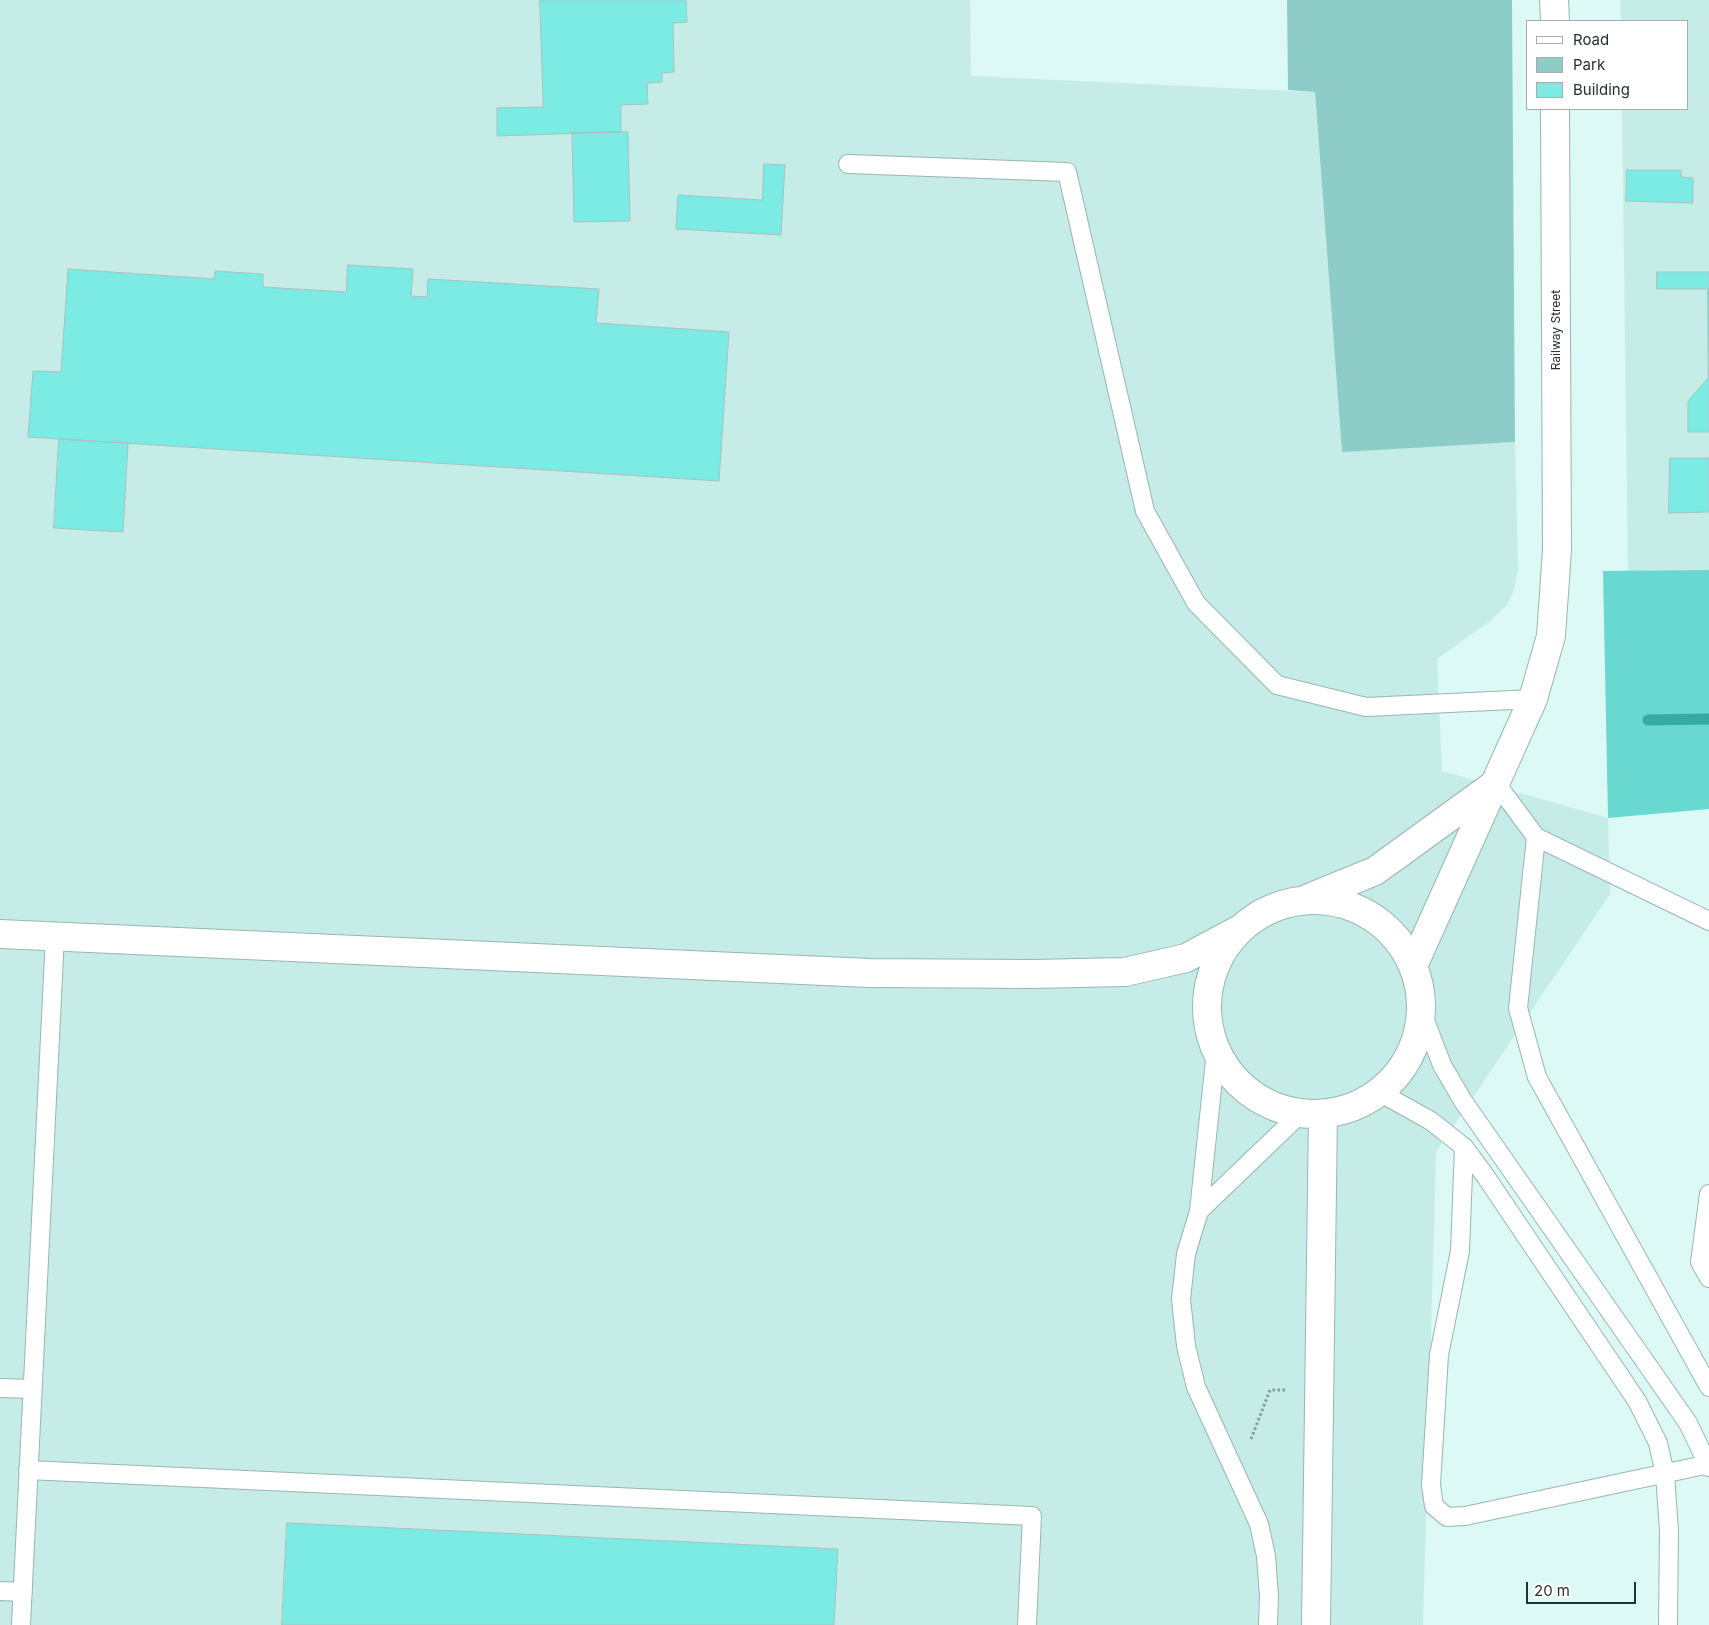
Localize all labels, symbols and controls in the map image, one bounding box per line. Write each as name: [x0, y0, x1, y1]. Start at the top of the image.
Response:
legend: [1526, 20, 1689, 110]
text: Road: [1573, 30, 1609, 49]
text: Park: [1573, 55, 1605, 74]
text: Building: [1573, 80, 1630, 99]
street label: Railway Street: [1549, 290, 1563, 370]
scale bar: [1529, 1572, 1639, 1604]
text: 20 m: [1534, 1581, 1570, 1600]

